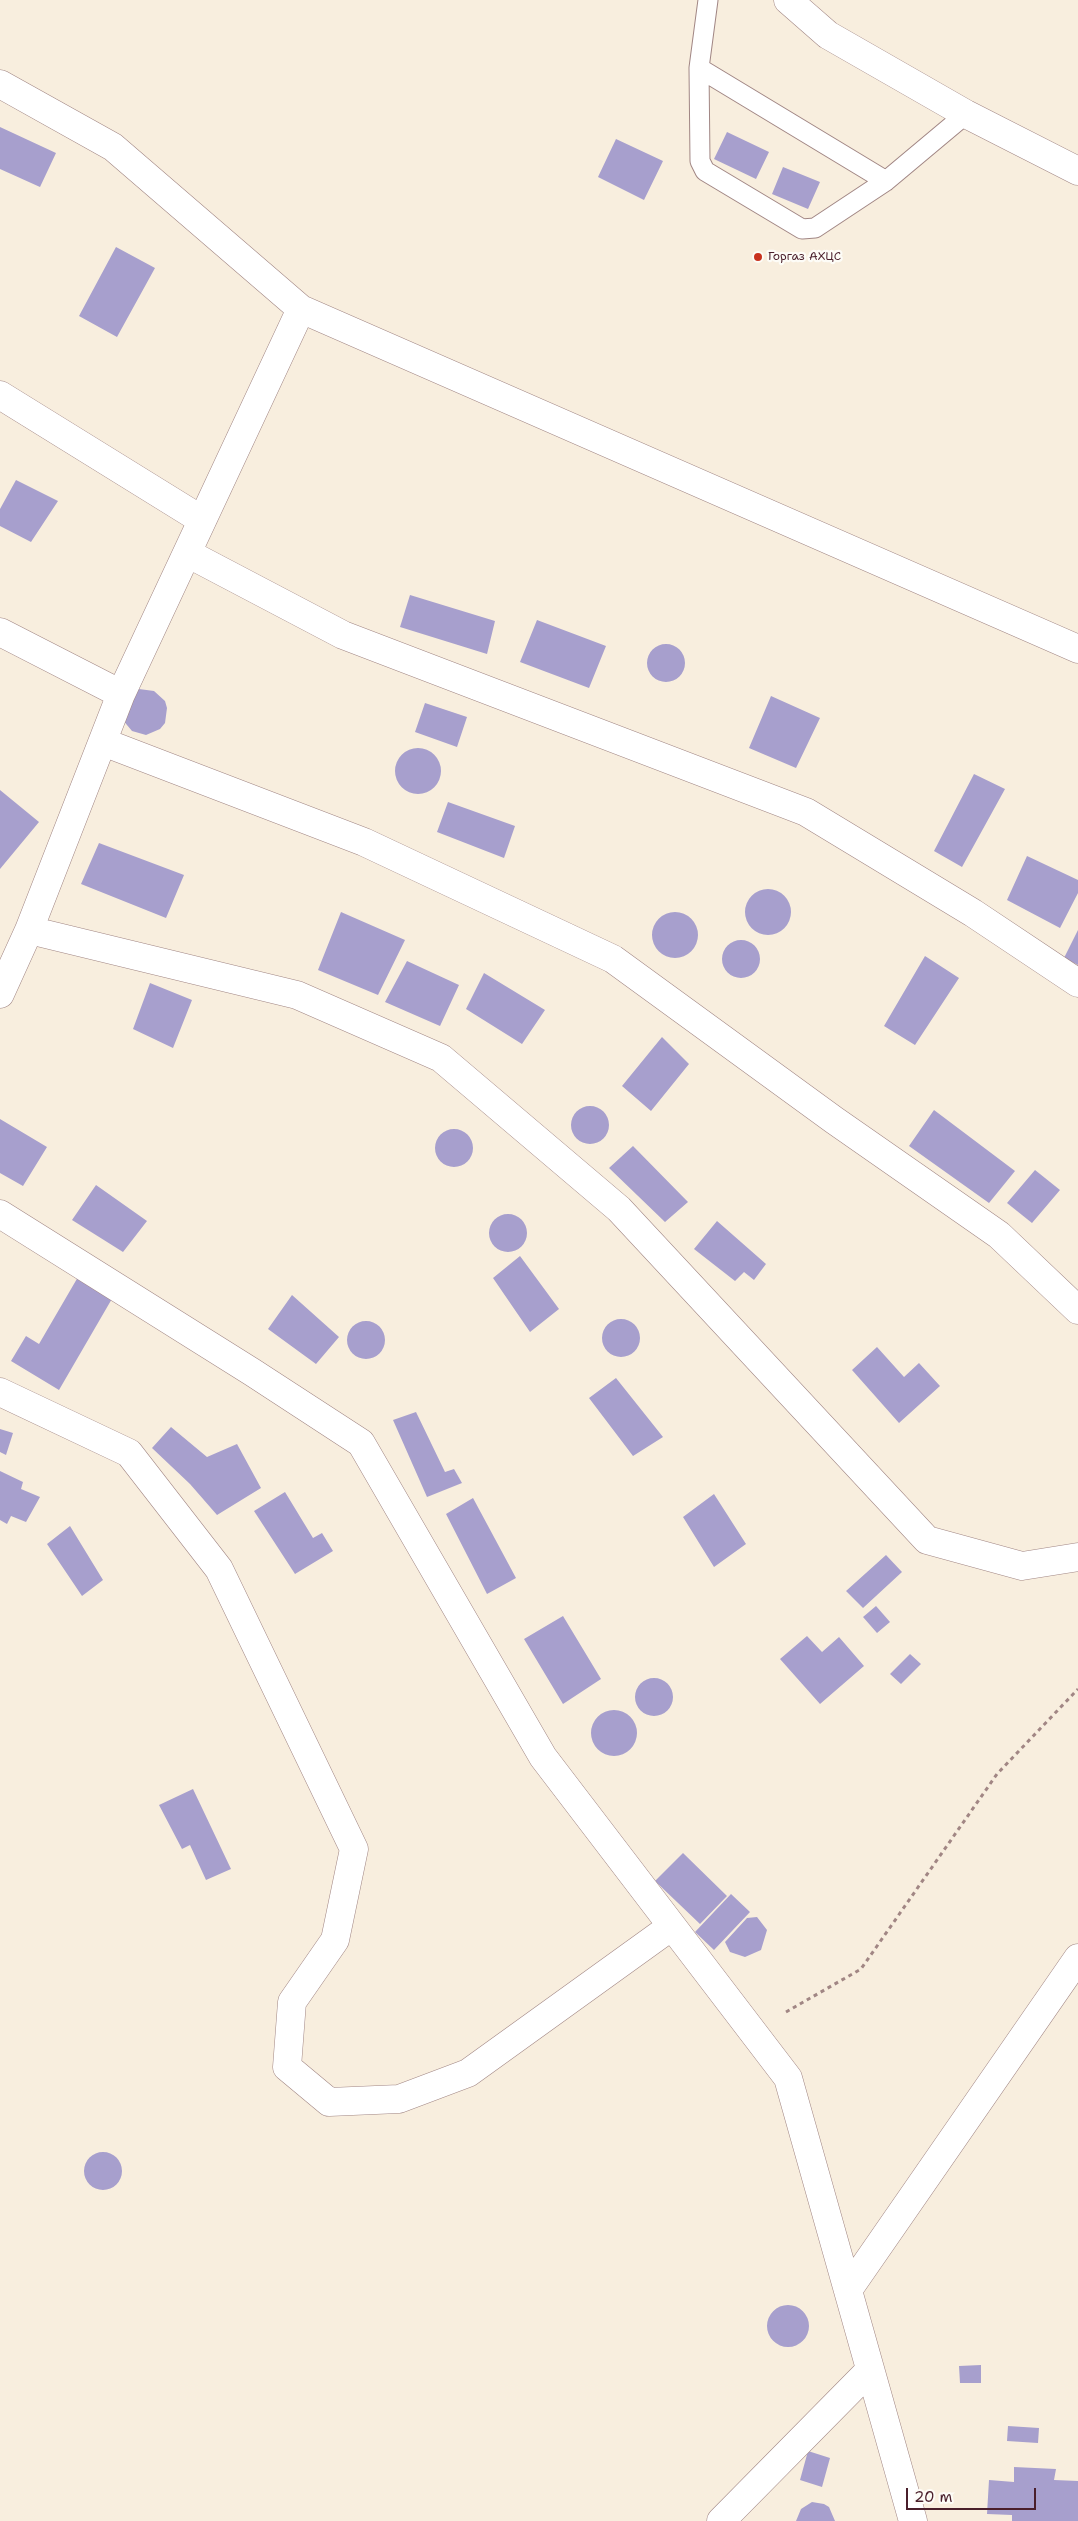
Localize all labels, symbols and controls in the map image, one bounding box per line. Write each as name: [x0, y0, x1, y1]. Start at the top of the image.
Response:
place label: Горгаз АХЦС: [768, 250, 841, 264]
marker: Горгаз АХЦС: [752, 251, 764, 263]
scale bar: [908, 2478, 1038, 2510]
text: 20 m: [914, 2487, 953, 2507]

